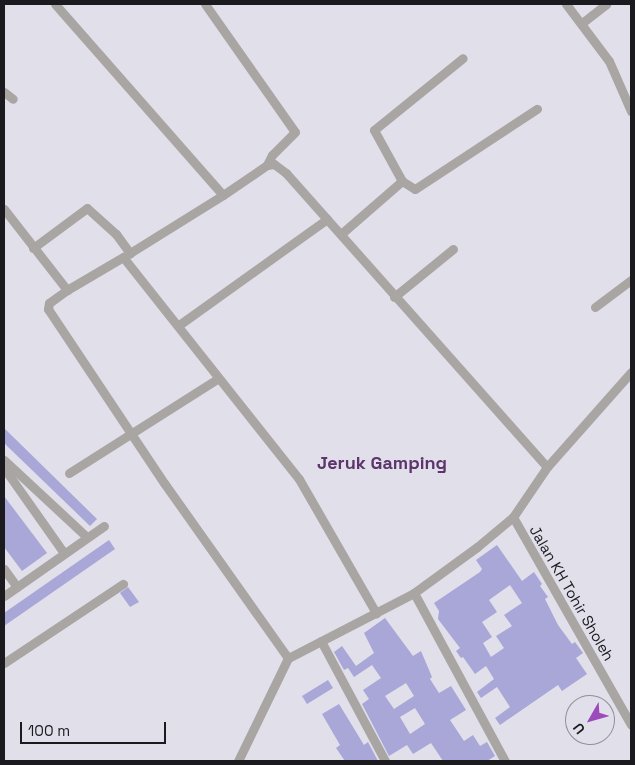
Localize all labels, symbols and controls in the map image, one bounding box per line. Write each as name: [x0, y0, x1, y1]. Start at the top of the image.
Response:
district label: Jeruk Gamping: [317, 452, 447, 474]
street label: Jalan KH Tohir Sholeh: [526, 522, 618, 664]
north arrow: [565, 695, 615, 745]
scale bar: [22, 712, 169, 744]
text: U: [569, 719, 589, 738]
text: 100 m: [28, 721, 70, 740]

